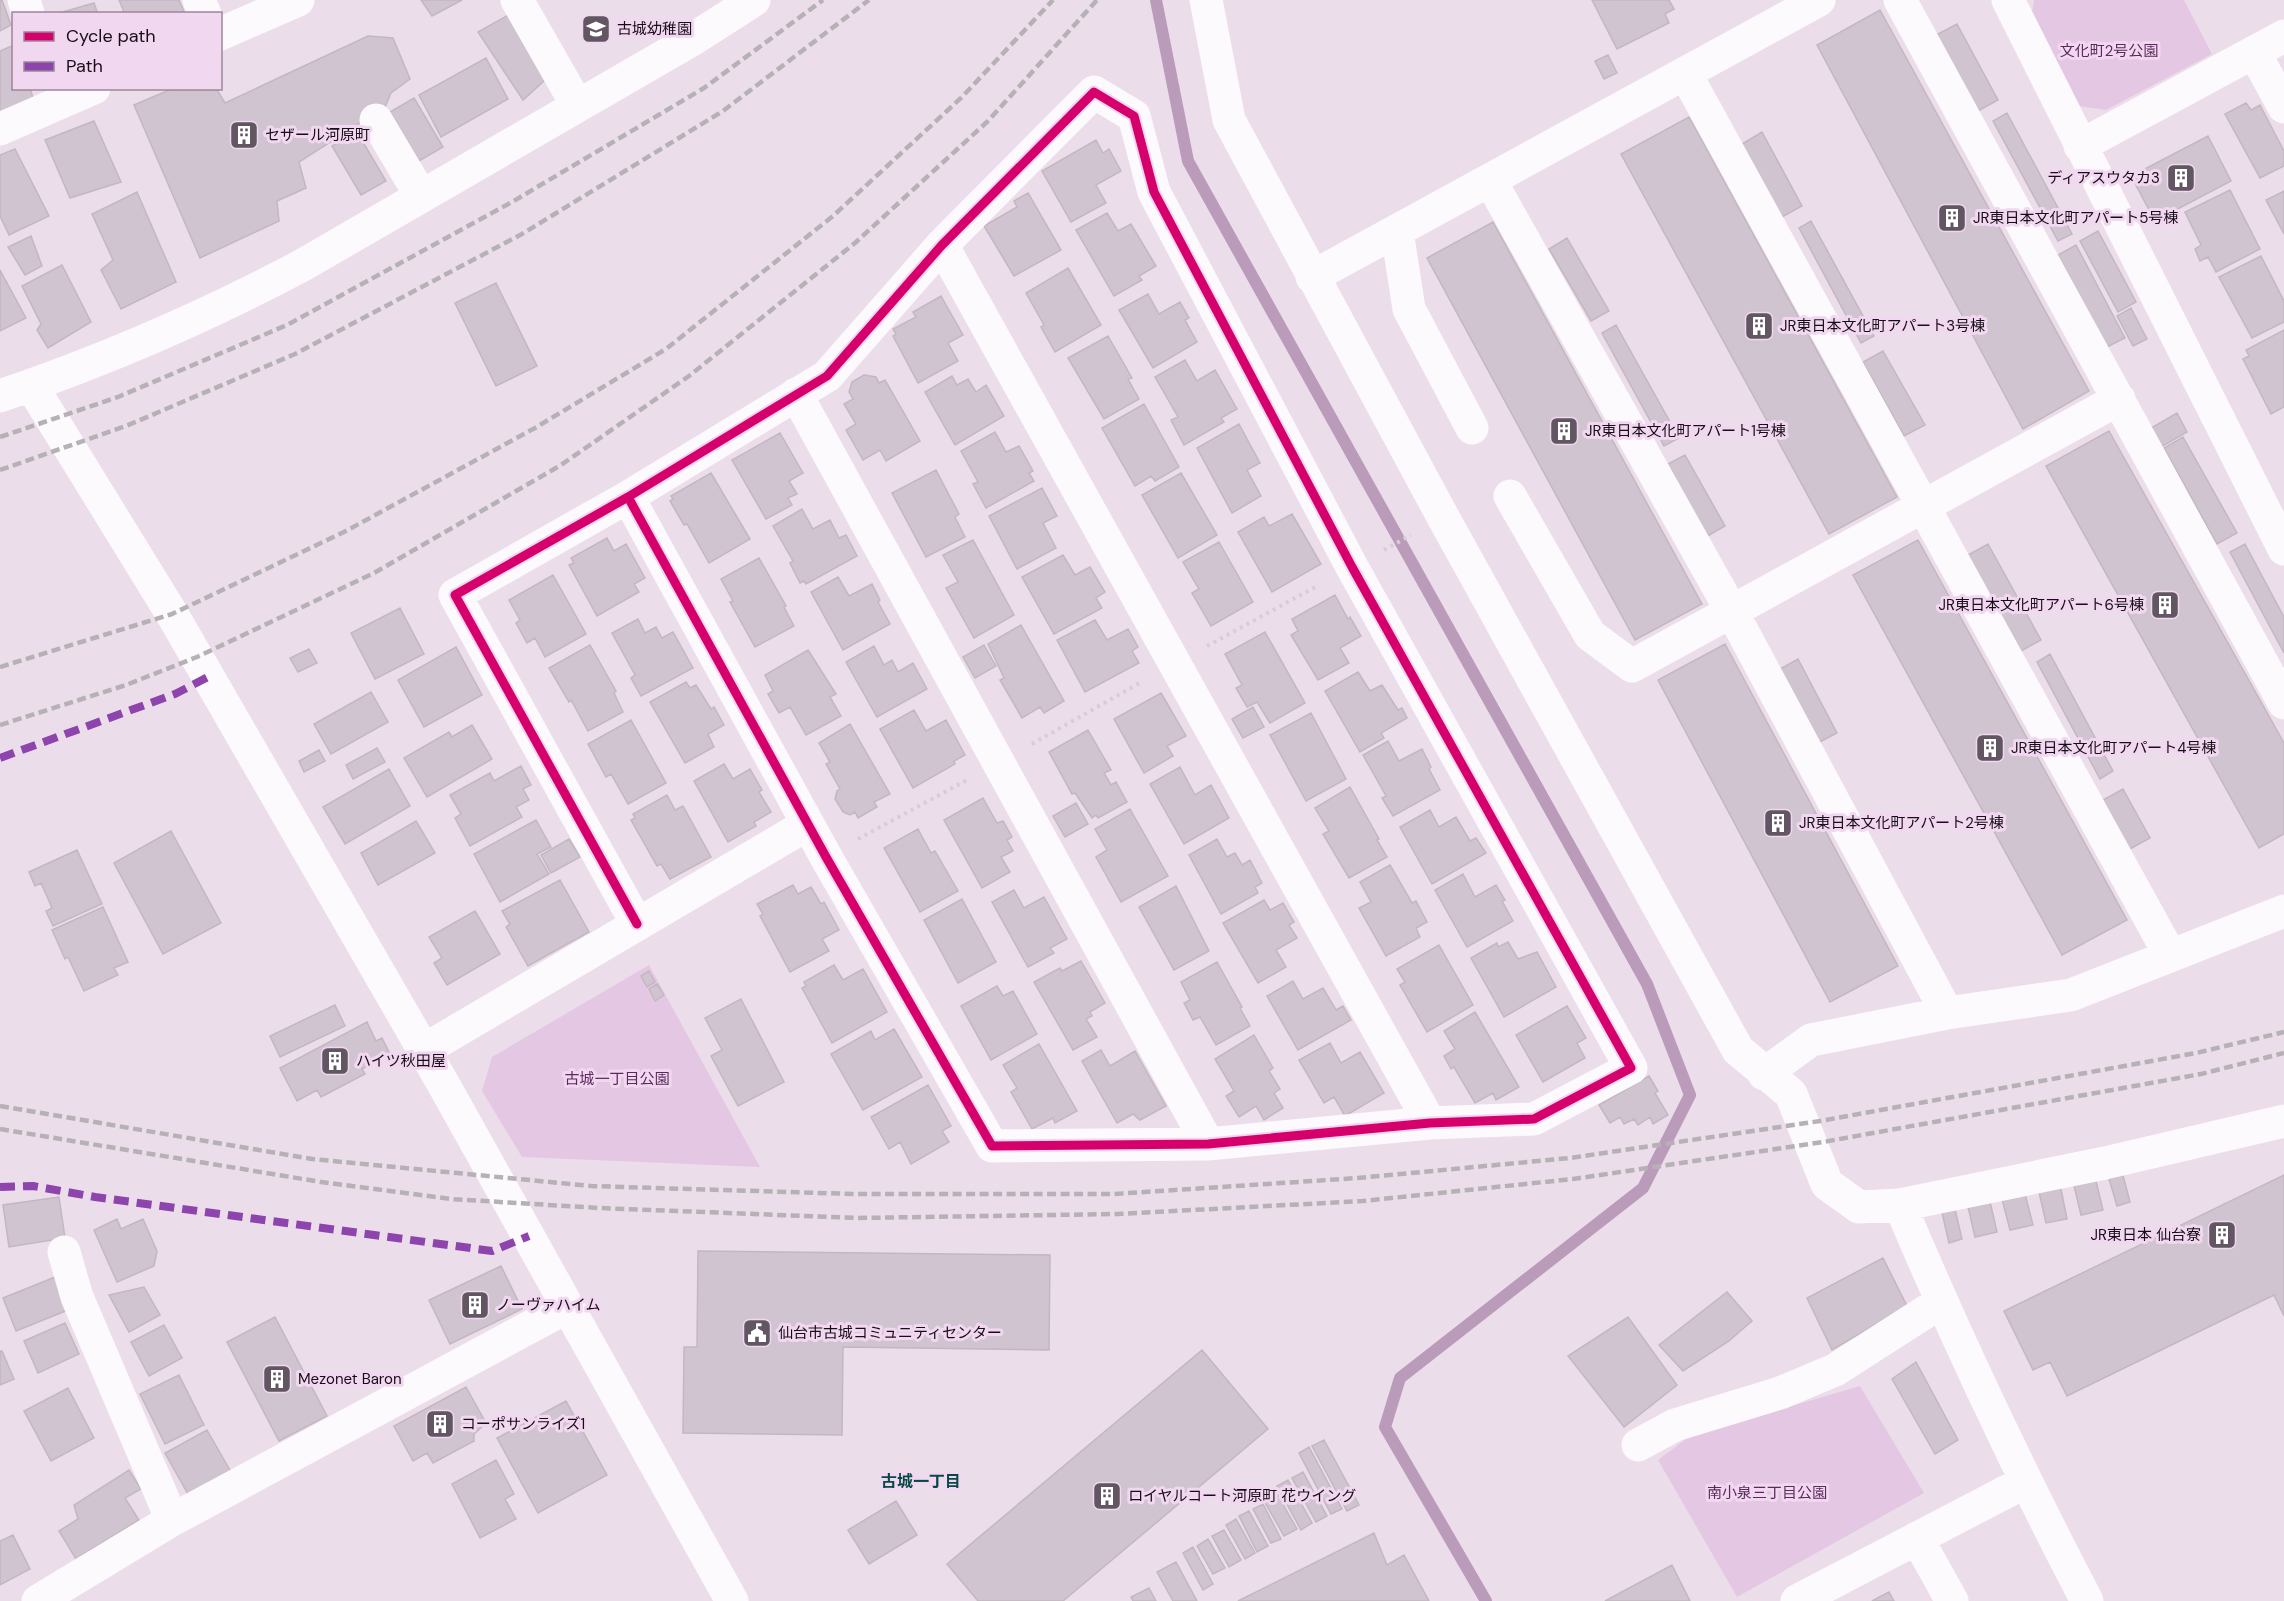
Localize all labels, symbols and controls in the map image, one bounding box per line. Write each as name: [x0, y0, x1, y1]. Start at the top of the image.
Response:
legend: [12, 12, 222, 90]
school or university icon: 古城幼稚園: [580, 13, 612, 45]
place label: 古城幼稚園: [617, 19, 692, 39]
text: Cycle path: [66, 24, 156, 48]
park label: 文化町2号公園: [2060, 41, 2158, 61]
text: Path: [66, 54, 103, 78]
building icon: セザール河原町: [228, 119, 260, 151]
place label: セザール河原町: [265, 125, 370, 145]
building icon: ディアスウタカ3: [2165, 162, 2197, 194]
place label: ディアスウタカ3: [2047, 168, 2160, 188]
building icon: JR東日本文化町アパート5号棟: [1936, 202, 1968, 234]
place label: JR東日本文化町アパート5号棟: [1973, 208, 2178, 228]
building icon: JR東日本文化町アパート3号棟: [1743, 310, 1775, 342]
place label: JR東日本文化町アパート3号棟: [1780, 316, 1985, 336]
building icon: JR東日本文化町アパート1号棟: [1548, 415, 1580, 447]
place label: JR東日本文化町アパート1号棟: [1585, 421, 1786, 441]
building icon: JR東日本文化町アパート6号棟: [2149, 589, 2181, 621]
place label: JR東日本文化町アパート6号棟: [1938, 595, 2144, 615]
building icon: JR東日本文化町アパート4号棟: [1974, 732, 2006, 764]
place label: JR東日本文化町アパート4号棟: [2011, 738, 2216, 758]
building icon: JR東日本文化町アパート2号棟: [1762, 807, 1794, 839]
place label: JR東日本文化町アパート2号棟: [1799, 813, 2004, 833]
building icon: ハイツ秋田屋: [319, 1045, 351, 1077]
place label: ハイツ秋田屋: [356, 1051, 446, 1071]
park label: 古城一丁目公園: [564, 1069, 670, 1089]
building icon: JR東日本 仙台寮: [2206, 1219, 2238, 1251]
place label: JR東日本 仙台寮: [2091, 1225, 2201, 1245]
building icon: ノーヴァハイム: [459, 1289, 491, 1321]
place label: ノーヴァハイム: [496, 1295, 600, 1315]
public building icon: 仙台市古城コミュニティセンター: [741, 1317, 773, 1349]
place label: 仙台市古城コミュニティセンター: [778, 1323, 1002, 1343]
building icon: Mezonet Baron: [261, 1363, 293, 1395]
place label: Mezonet Baron: [298, 1369, 402, 1389]
building icon: コーポサンライズ1: [424, 1408, 456, 1440]
place label: コーポサンライズ1: [461, 1414, 585, 1434]
district label: 古城一丁目: [881, 1471, 961, 1492]
building icon: ロイヤルコート河原町 花ウイング: [1091, 1480, 1123, 1512]
park label: 南小泉三丁目公園: [1707, 1483, 1827, 1503]
place label: ロイヤルコート河原町 花ウイング: [1128, 1486, 1356, 1506]

